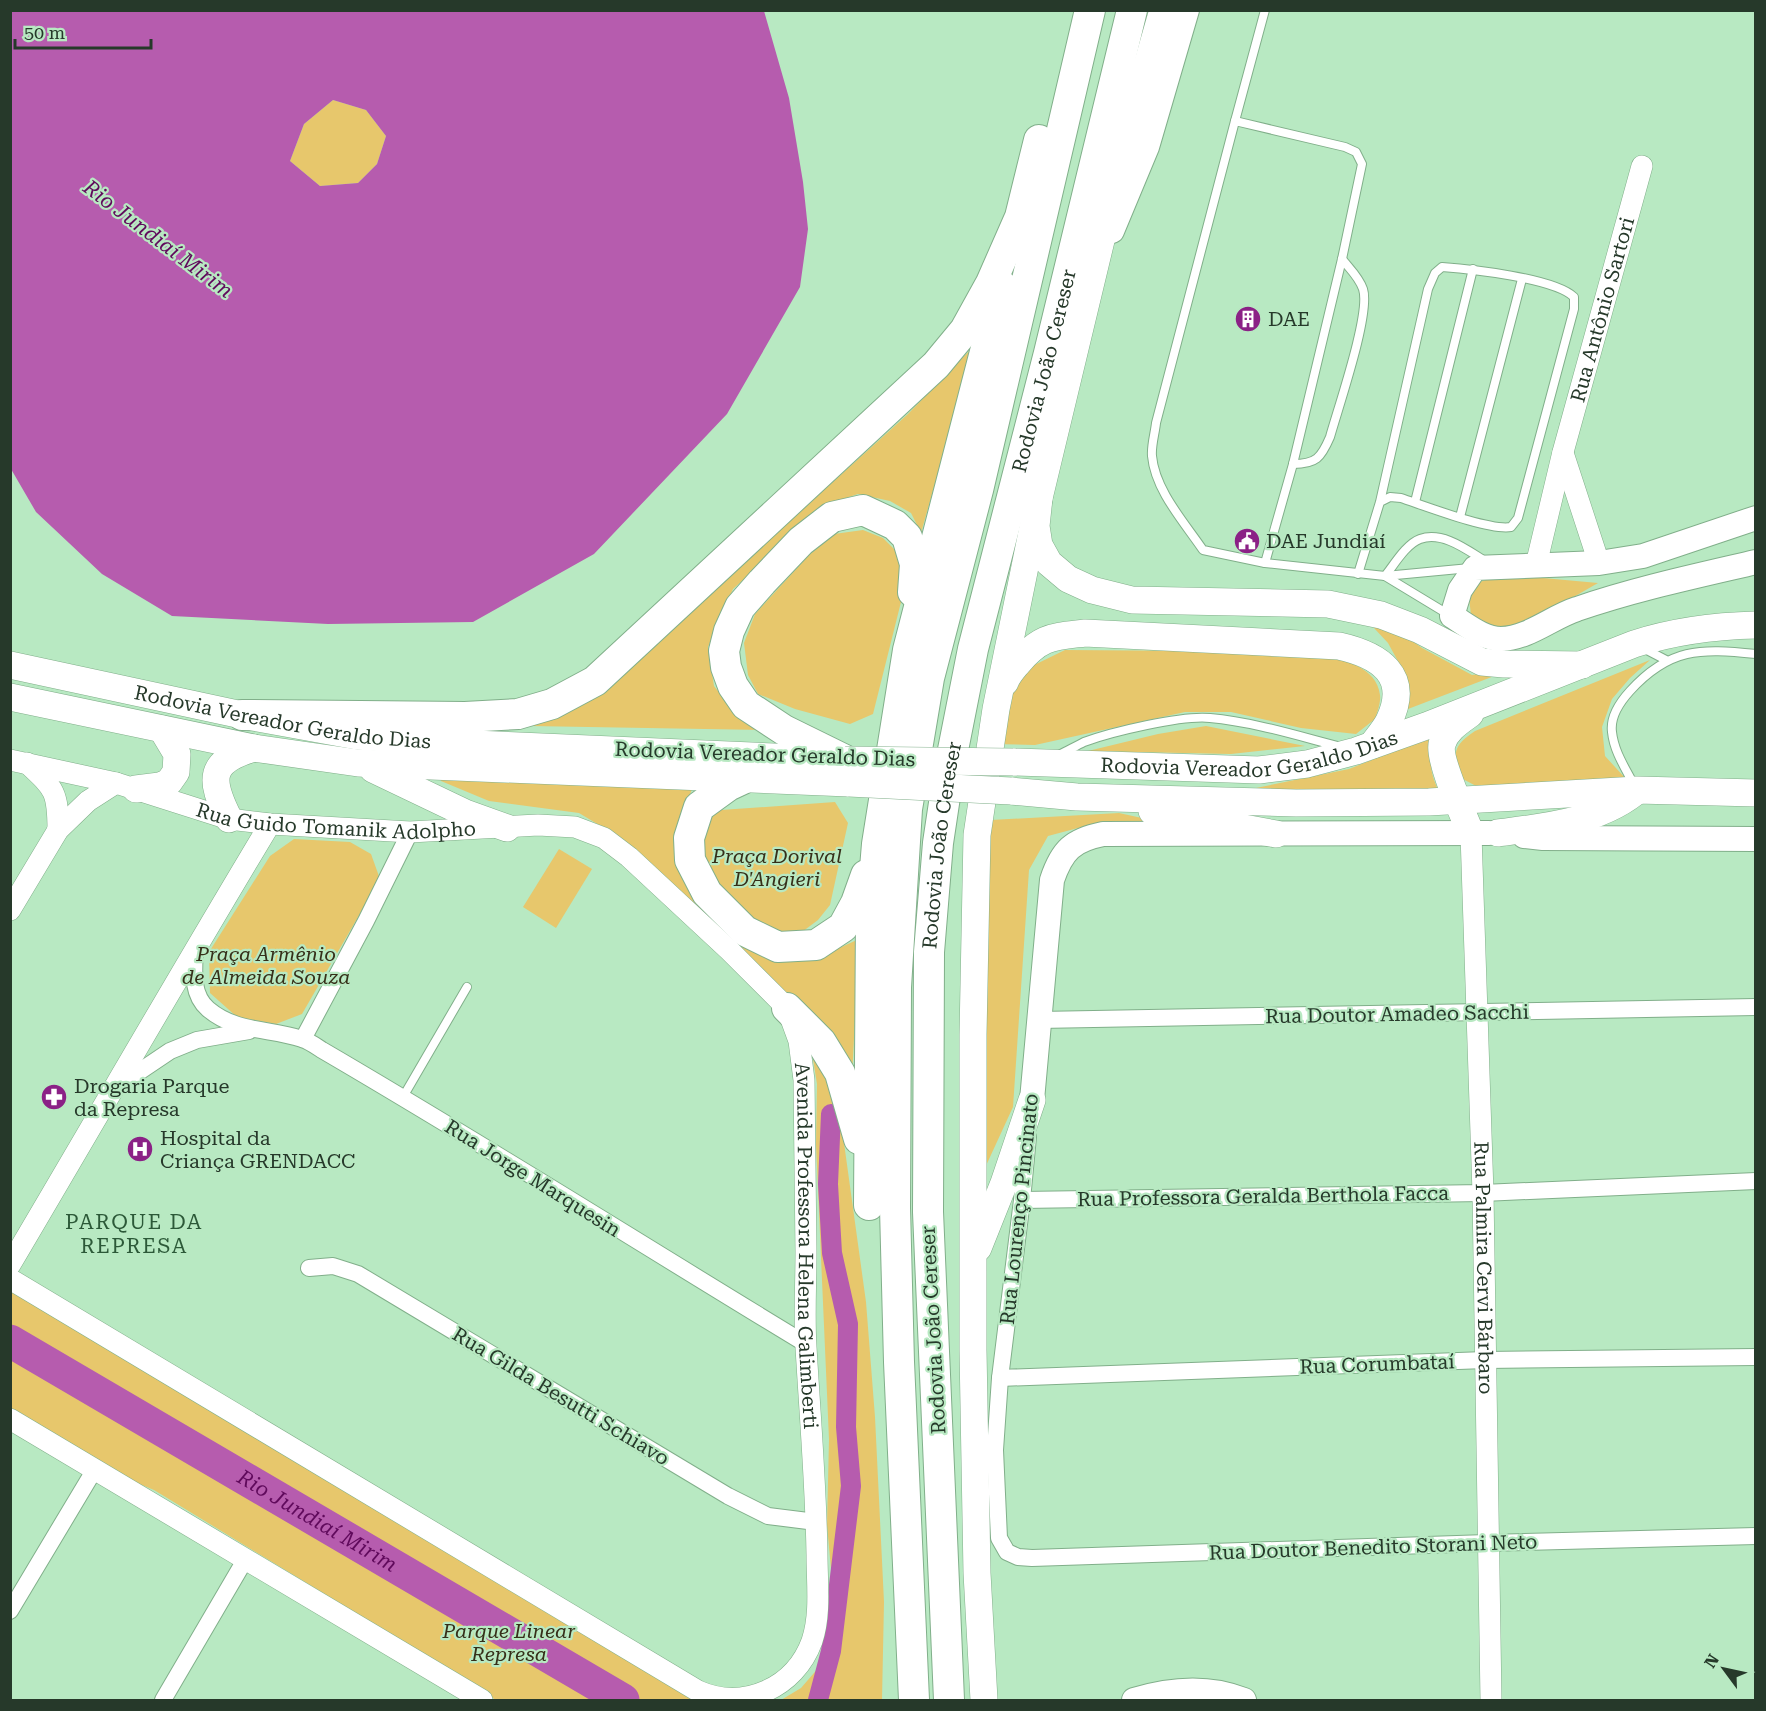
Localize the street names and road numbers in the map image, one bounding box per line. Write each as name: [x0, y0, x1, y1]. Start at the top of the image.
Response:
street label: Rua Antônio Sartori: [1565, 214, 1639, 405]
street label: Rodovia João Cereser: [1007, 267, 1081, 475]
street label: Rodovia Vereador Geraldo Dias: [132, 680, 432, 754]
street label: Rodovia Vereador Geraldo Dias: [1100, 725, 1401, 782]
street label: Rodovia Vereador Geraldo Dias: [614, 737, 916, 771]
street label: Rodovia João Cereser: [917, 740, 966, 950]
street label: Rua Guido Tomanik Adolpho: [193, 797, 477, 844]
street label: Rua Doutor Amadeo Sacchi: [1265, 1000, 1529, 1028]
street label: Avenida Professora Helena Galimberti: [790, 1061, 823, 1430]
street label: Rua Lourenço Pincinato: [995, 1092, 1043, 1326]
street label: Rua Jorge Marquesin: [441, 1114, 625, 1242]
street label: Rua Palmira Cervi Bárbaro: [1469, 1141, 1498, 1395]
street label: Rua Professora Geralda Berthola Facca: [1077, 1181, 1449, 1211]
street label: Rodovia João Cereser: [916, 1225, 950, 1435]
street label: Rua Gilda Besutti Schiavo: [448, 1322, 674, 1470]
street label: Rua Corumbataí: [1299, 1349, 1455, 1379]
street label: Rua Doutor Benedito Storani Neto: [1208, 1529, 1538, 1565]

